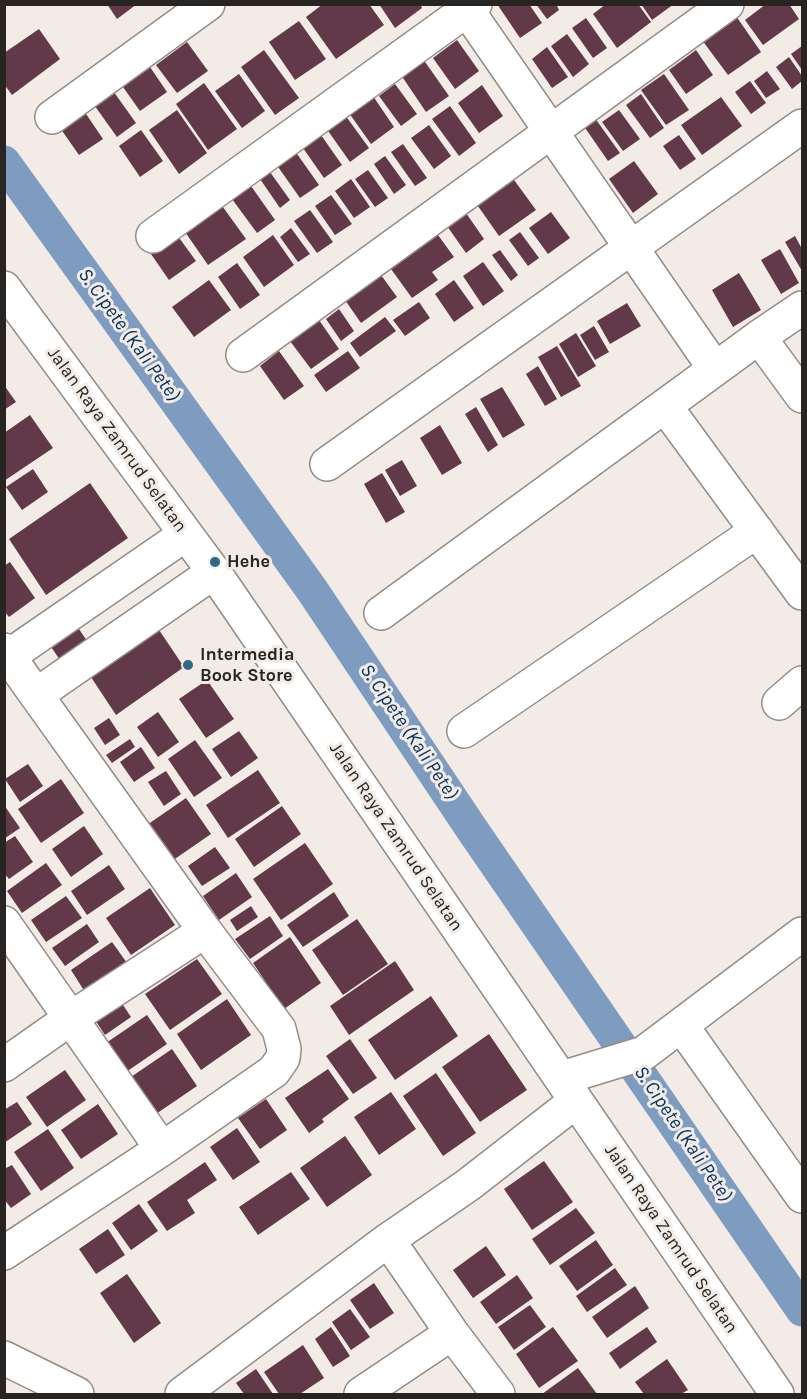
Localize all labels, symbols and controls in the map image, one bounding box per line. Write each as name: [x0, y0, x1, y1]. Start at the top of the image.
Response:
water label: S. Cipete (Kali Pete): [73, 264, 185, 406]
street label: Jalan Raya Zamrud Selatan: [43, 343, 191, 537]
place label: Hehe: [227, 551, 270, 573]
marker: Hehe: [208, 555, 222, 569]
place label: Intermedia Book Store: [200, 644, 295, 686]
marker: Intermedia Book Store: [181, 658, 195, 672]
water label: S. Cipete (Kali Pete): [355, 659, 463, 805]
street label: Jalan Raya Zamrud Selatan: [325, 738, 467, 936]
water label: S. Cipete (Kali Pete): [629, 1061, 737, 1207]
street label: Jalan Raya Zamrud Selatan: [600, 1140, 742, 1338]

